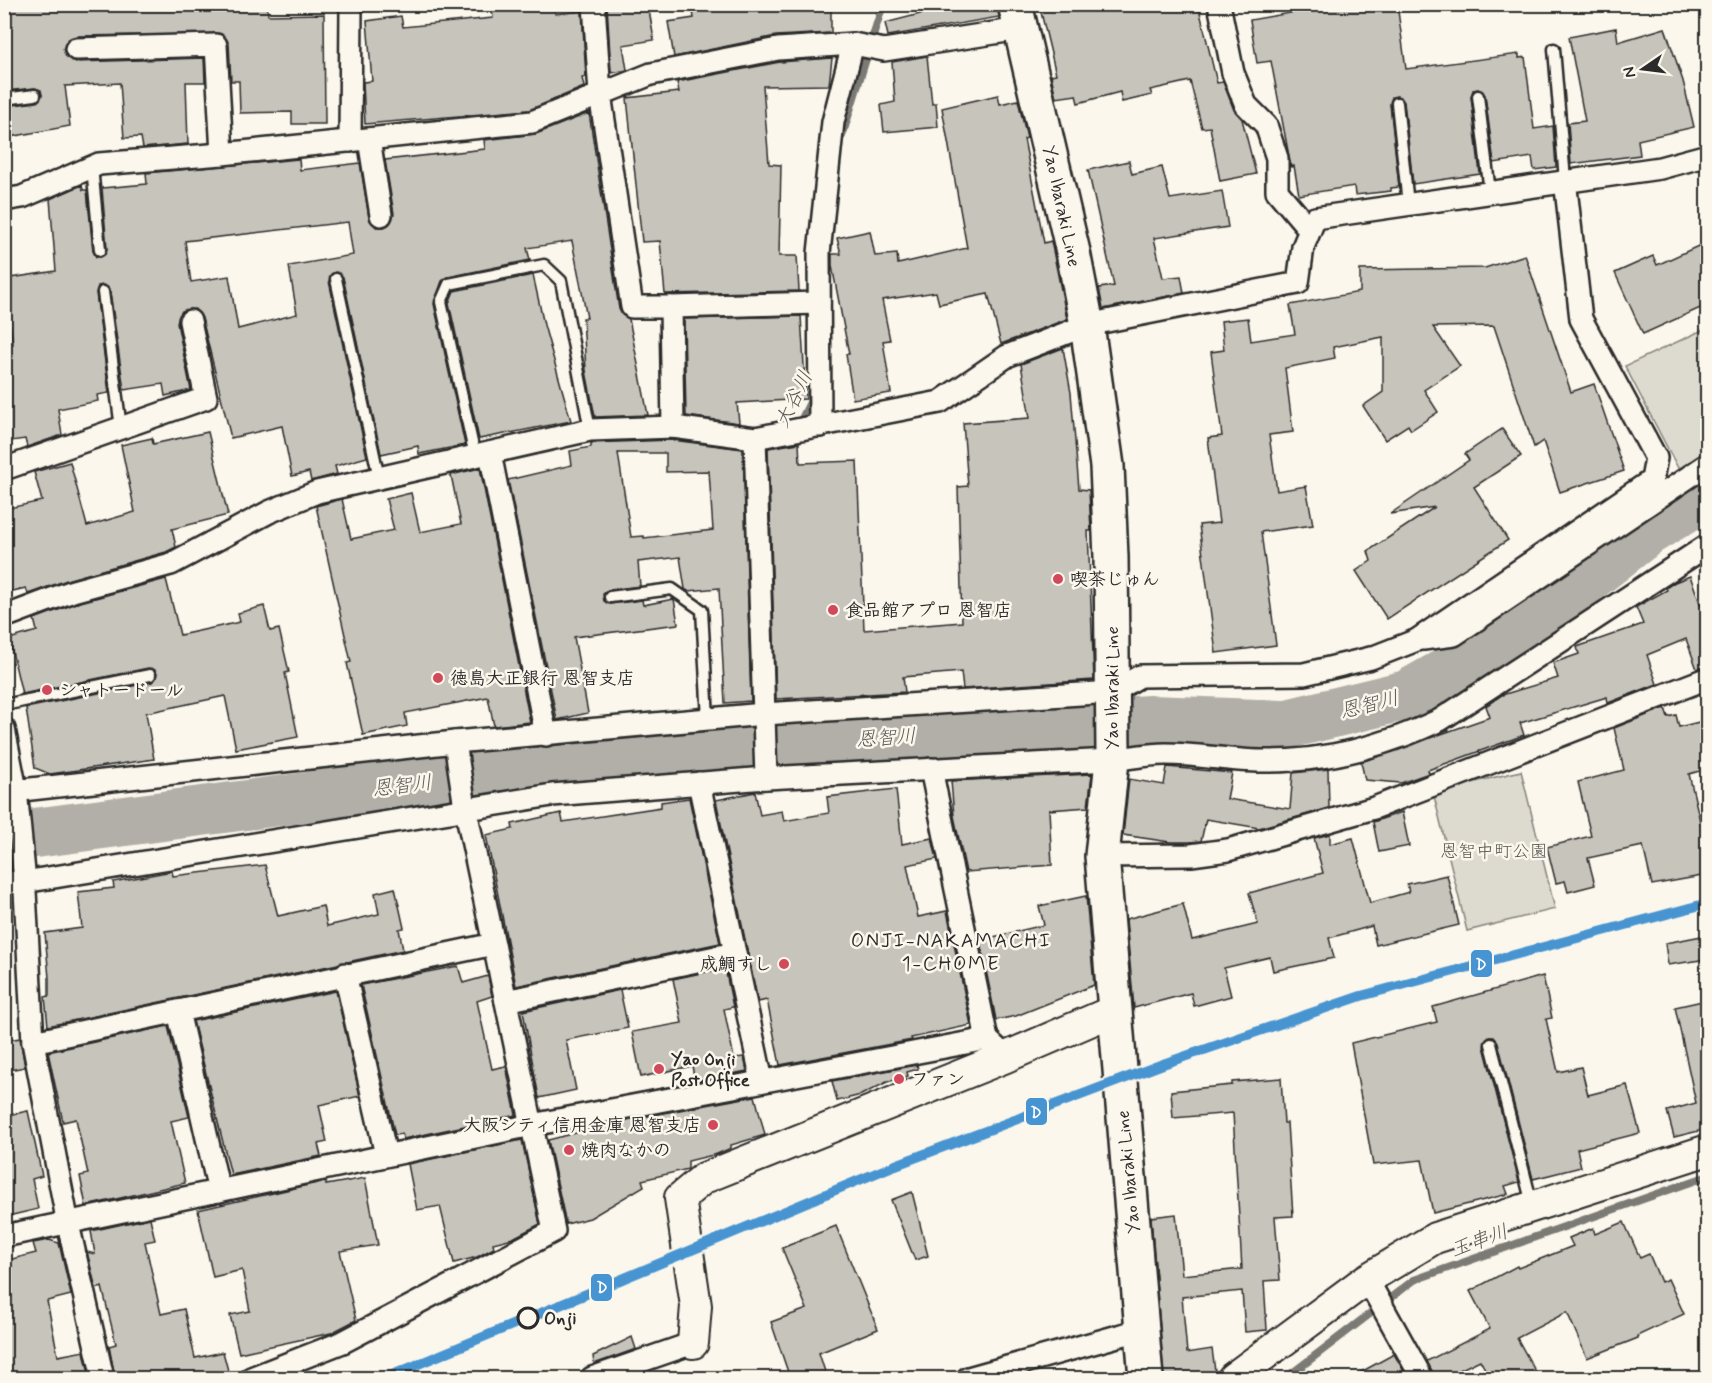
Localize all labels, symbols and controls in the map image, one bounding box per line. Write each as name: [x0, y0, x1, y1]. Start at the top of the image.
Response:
north arrow: [1613, 39, 1673, 99]
text: N: [1618, 65, 1641, 80]
street label: Yao Ibaraki Line: [1036, 143, 1086, 269]
water label: 大谷川: [769, 367, 820, 433]
place label: 喫茶じゅん: [1070, 568, 1160, 592]
marker: 喫茶じゅん: [1051, 572, 1065, 586]
place label: 食品館アプロ 恩智店: [845, 599, 1012, 623]
marker: 食品館アプロ 恩智店: [826, 603, 840, 617]
street label: Yao Ibaraki Line: [1101, 626, 1125, 750]
place label: 徳島大正銀行 恩智支店: [450, 667, 635, 691]
marker: 徳島大正銀行 恩智支店: [431, 671, 445, 685]
place label: シャトードール: [59, 679, 184, 703]
marker: シャトードール: [40, 683, 54, 697]
water label: 恩智川: [1337, 685, 1402, 726]
water label: 恩智川: [855, 723, 917, 754]
water label: 恩智川: [371, 769, 434, 804]
park label: 恩智中町公園: [1440, 840, 1548, 864]
district label: ONJI-NAKAMACHI 1-CHOME: [851, 928, 1051, 978]
line badge: D: [1470, 949, 1493, 978]
place label: 成鯛すし: [700, 953, 772, 977]
text: D: [1475, 955, 1487, 976]
marker: 成鯛すし: [777, 957, 791, 971]
place label: Yao Onji Post Office: [671, 1048, 750, 1093]
marker: Yao Onji Post Office: [652, 1062, 666, 1076]
place label: ファン: [911, 1068, 965, 1092]
marker: ファン: [892, 1072, 906, 1086]
line badge: D: [1025, 1097, 1048, 1126]
text: D: [1030, 1103, 1042, 1124]
street label: Yao Ibaraki Line: [1112, 1109, 1146, 1235]
place label: 大阪シティ信用金庫 恩智支店: [463, 1114, 701, 1138]
marker: 大阪シティ信用金庫 恩智支店: [706, 1118, 720, 1132]
place label: 焼肉なかの: [581, 1139, 671, 1163]
marker: 焼肉なかの: [562, 1143, 576, 1157]
water label: 玉串川: [1447, 1218, 1512, 1264]
line badge: D: [590, 1273, 613, 1302]
text: D: [596, 1278, 608, 1299]
marker: Onji: [517, 1307, 539, 1329]
place label: Onji: [544, 1307, 576, 1331]

